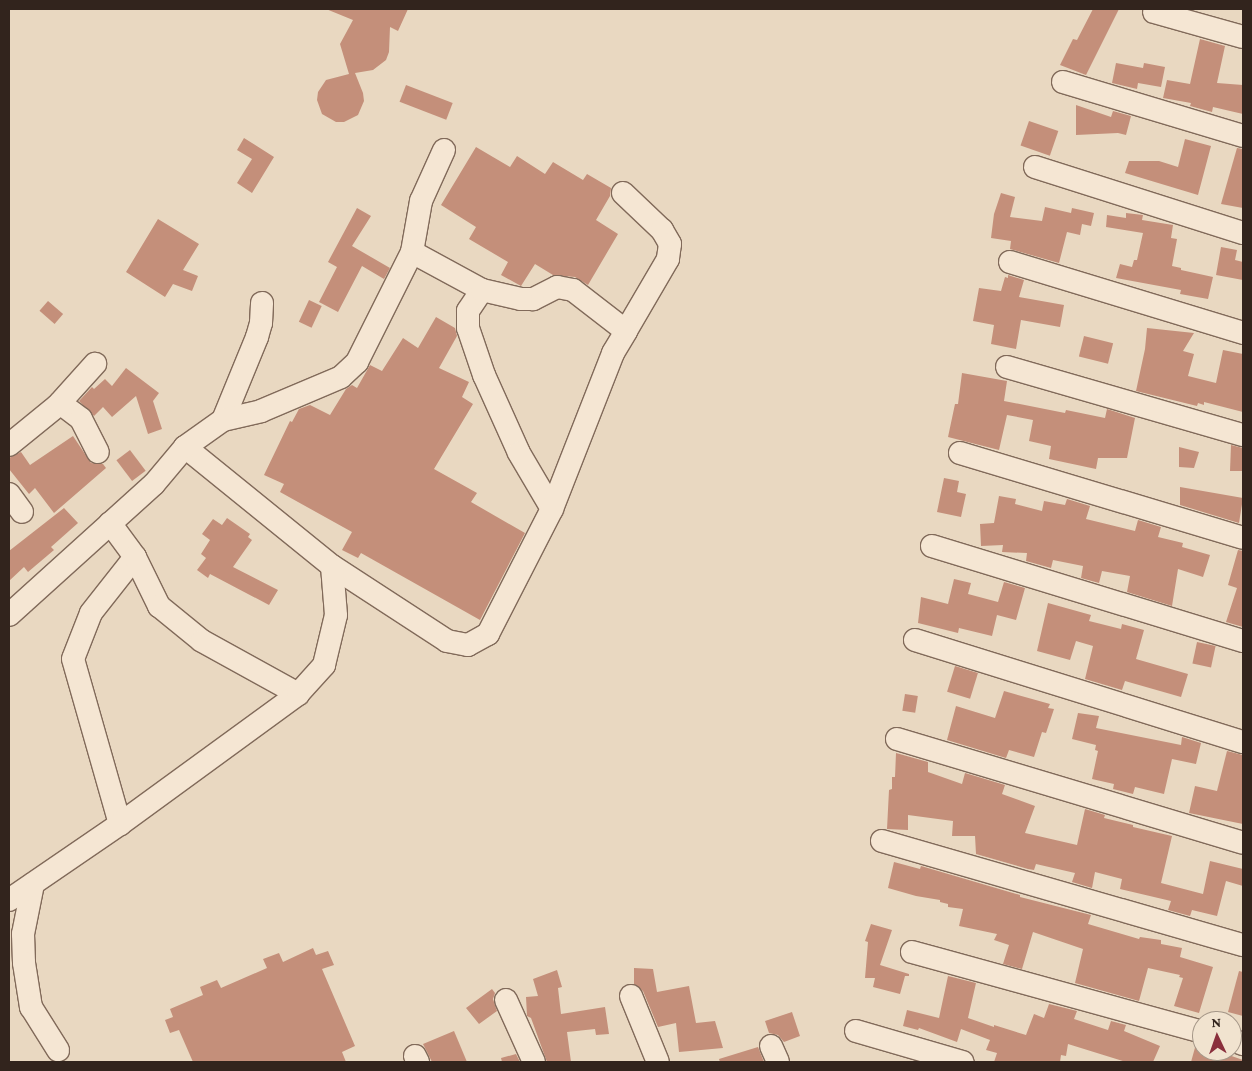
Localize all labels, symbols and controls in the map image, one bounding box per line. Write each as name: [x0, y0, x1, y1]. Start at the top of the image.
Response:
north arrow: [1192, 1011, 1242, 1061]
text: N: [1211, 1014, 1221, 1030]

